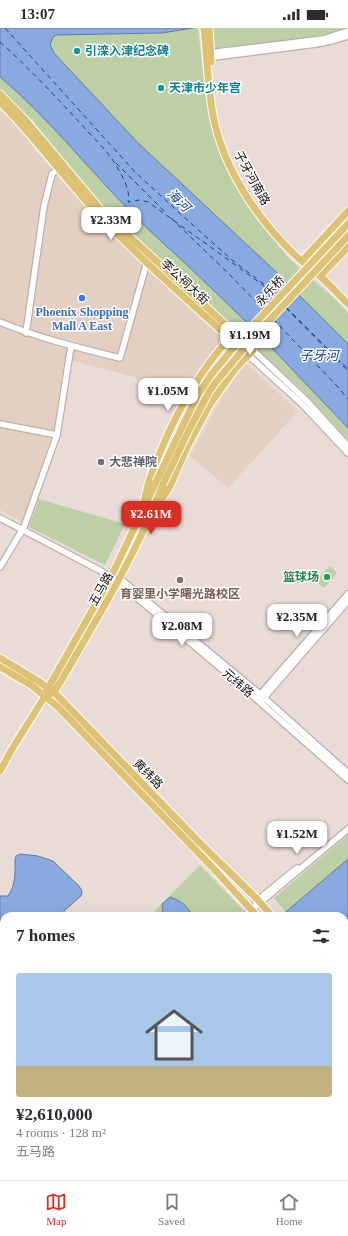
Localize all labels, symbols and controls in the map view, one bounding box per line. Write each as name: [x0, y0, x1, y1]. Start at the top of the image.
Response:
text: 13:07: [20, 6, 55, 22]
place label: 引滦入津纪念碑: [85, 44, 169, 58]
marker: 引滦入津纪念碑: [72, 46, 82, 56]
place label: 天津市少年宫: [169, 81, 241, 95]
marker: 天津市少年宫: [156, 83, 166, 93]
street label: 子牙河南路: [231, 148, 273, 208]
water label: 海河: [164, 186, 195, 217]
pin: ¥2.33M: [78, 207, 144, 241]
text: ¥2.33M: [90, 212, 132, 227]
street label: 李公祠大街: [158, 256, 212, 308]
street label: 永乐桥: [253, 273, 287, 309]
marker: Phoenix Shopping Mall A East: [77, 293, 87, 303]
place label: Phoenix Shopping Mall A East: [35, 305, 129, 333]
pin: ¥1.19M: [217, 322, 283, 356]
text: ¥1.19M: [229, 327, 271, 342]
water label: 子牙河: [299, 348, 341, 363]
pin: ¥1.05M: [135, 378, 201, 412]
text: ¥1.05M: [147, 383, 189, 398]
place label: 大悲禅院: [109, 455, 157, 469]
marker: 大悲禅院: [96, 457, 106, 467]
pin: ¥2.61M: [118, 501, 184, 535]
text: ¥2.61M: [130, 506, 172, 521]
street label: 五马路: [86, 570, 116, 608]
place label: 篮球场: [283, 570, 319, 584]
marker: 篮球场: [322, 572, 332, 582]
marker: 育婴里小学曙光路校区: [175, 575, 185, 585]
place label: 育婴里小学曙光路校区: [120, 587, 240, 601]
pin: ¥2.35M: [264, 604, 330, 638]
text: ¥2.35M: [276, 609, 318, 624]
pin: ¥2.08M: [149, 613, 215, 647]
text: ¥2.08M: [161, 618, 203, 633]
street label: 元纬路: [220, 666, 256, 700]
street label: 黄纬路: [130, 756, 166, 792]
pin: ¥1.52M: [264, 821, 330, 855]
text: ¥1.52M: [276, 826, 318, 841]
icon: filters: [310, 925, 332, 947]
text: 7 homes: [16, 926, 75, 945]
icon: home: [138, 999, 210, 1071]
text: ¥2,610,000: [16, 1105, 93, 1124]
text: 4 rooms · 128 m²: [16, 1125, 106, 1140]
text: 五马路: [16, 1144, 55, 1159]
tab: Map: [45, 1191, 67, 1227]
tab: Saved: [158, 1191, 185, 1227]
tab: Home: [276, 1191, 303, 1227]

